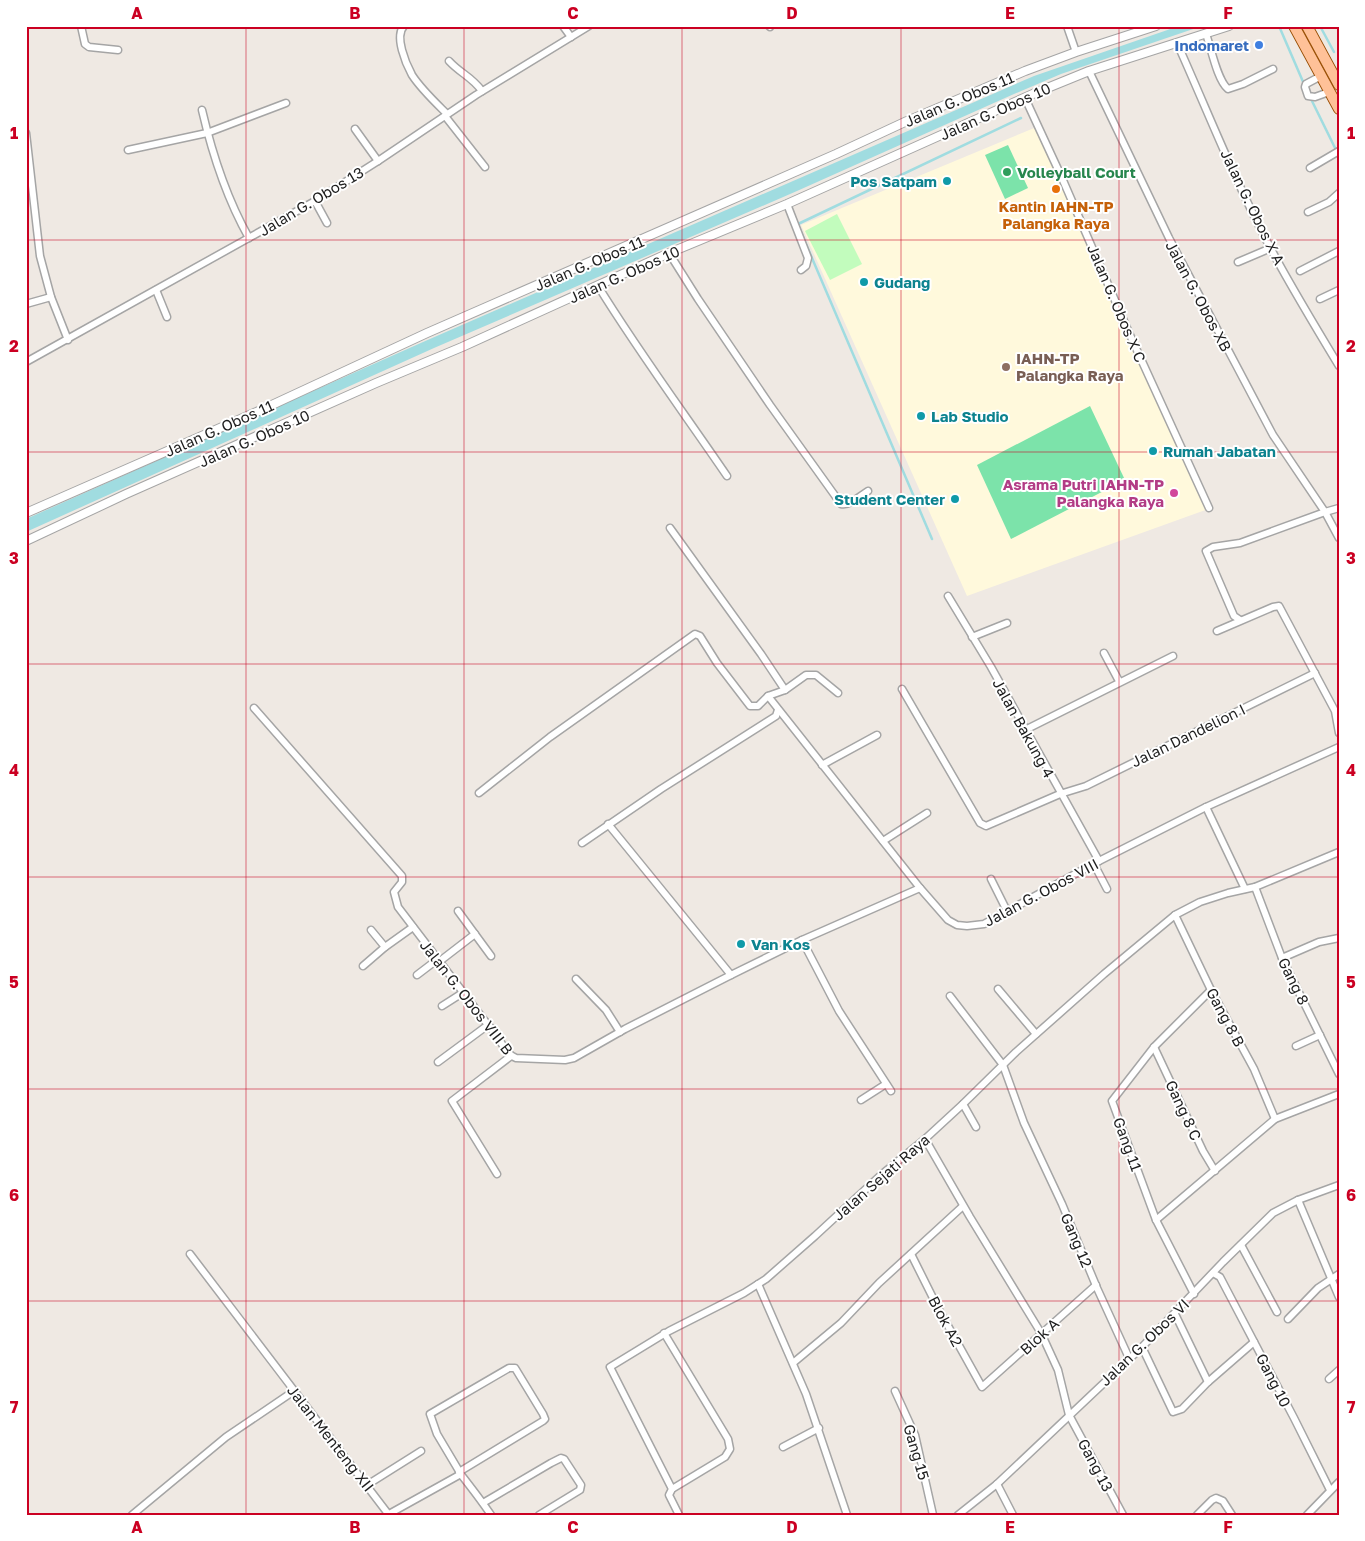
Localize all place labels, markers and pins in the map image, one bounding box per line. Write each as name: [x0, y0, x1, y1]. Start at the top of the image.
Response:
place label: Indomaret: [1174, 36, 1249, 54]
marker: Indomaret: [1253, 39, 1265, 51]
place label: Volleyball Court: [1017, 163, 1136, 181]
marker: Volleyball Court: [1001, 166, 1013, 178]
place label: Pos Satpam: [850, 172, 937, 190]
marker: Pos Satpam: [941, 175, 953, 187]
marker: Kantin IAHN-TP Palangka Raya: [1050, 183, 1062, 195]
place label: Kantin IAHN-TP Palangka Raya: [998, 197, 1114, 232]
place label: Gudang: [874, 273, 930, 291]
marker: Gudang: [858, 276, 870, 288]
place label: IAHN-TP Palangka Raya: [1016, 349, 1124, 384]
marker: IAHN-TP Palangka Raya: [1000, 361, 1012, 373]
place label: Lab Studio: [931, 407, 1009, 425]
marker: Lab Studio: [915, 410, 927, 422]
place label: Rumah Jabatan: [1163, 442, 1276, 460]
marker: Rumah Jabatan: [1147, 445, 1159, 457]
place label: Asrama Putri IAHN-TP Palangka Raya: [1003, 475, 1164, 510]
marker: Asrama Putri IAHN-TP Palangka Raya: [1168, 487, 1180, 499]
place label: Student Center: [834, 490, 945, 508]
marker: Student Center: [949, 493, 961, 505]
place label: Van Kos: [751, 935, 810, 953]
marker: Van Kos: [735, 938, 747, 950]

